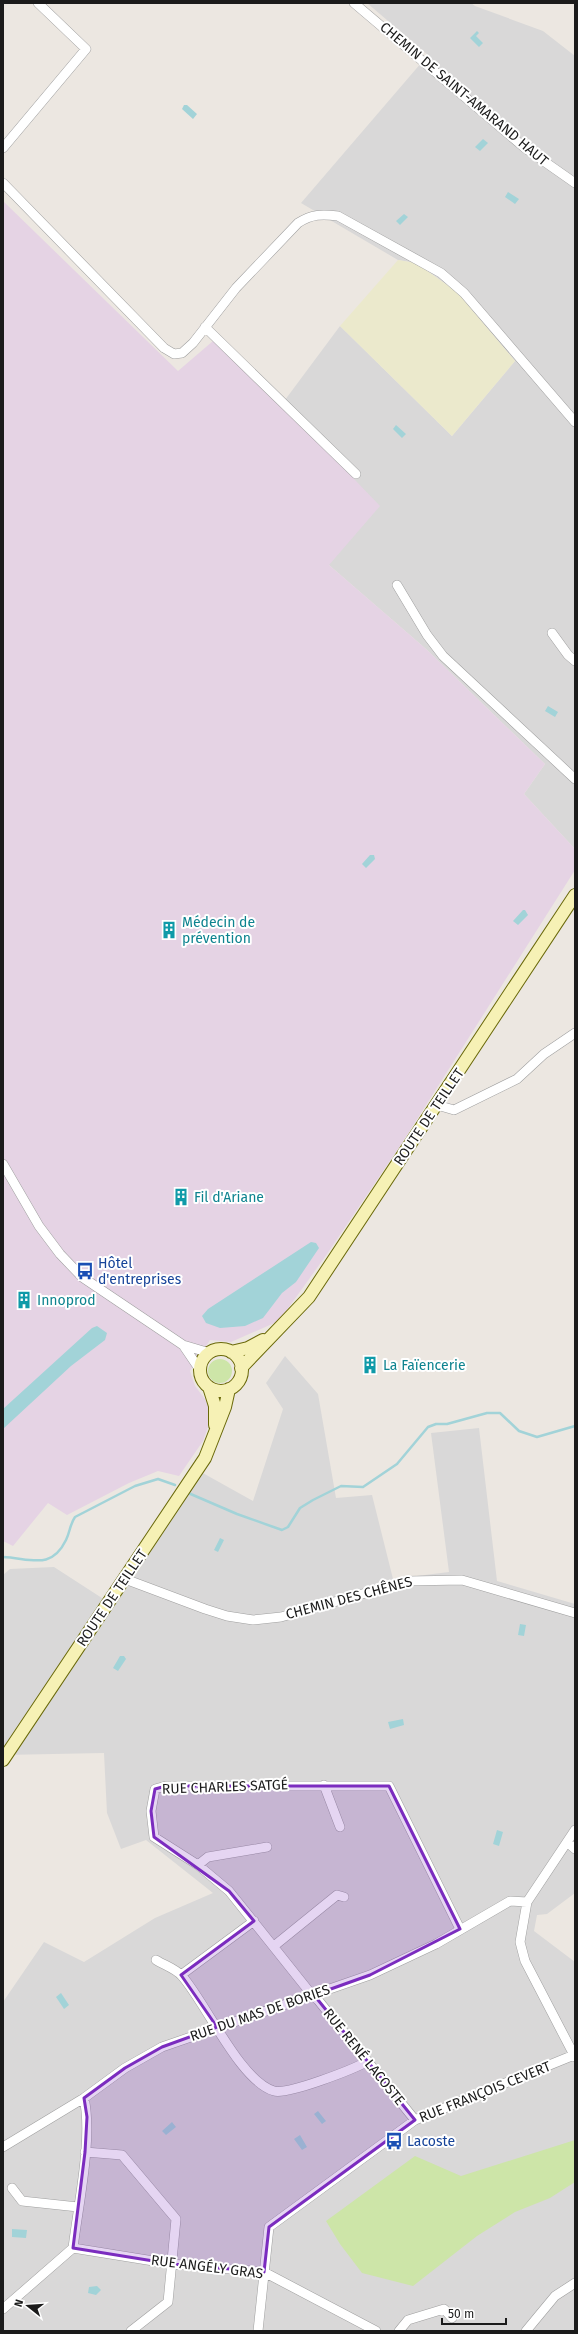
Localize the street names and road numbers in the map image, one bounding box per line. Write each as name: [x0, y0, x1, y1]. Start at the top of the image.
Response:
street label: CHEMIN DE SAINT-AMARAND HAUT: [376, 19, 552, 170]
street label: ROUTE DE TEILLET: [390, 1065, 468, 1169]
street label: ROUTE DE TEILLET: [73, 1546, 151, 1650]
street label: CHEMIN DES CHÊNES: [284, 1572, 414, 1623]
street label: RUE CHARLES SATGÉ: [162, 1775, 288, 1798]
street label: RUE DU MAS DE BORIES: [188, 1981, 333, 2045]
street label: RUE RENÉ LACOSTE: [320, 2005, 409, 2109]
street label: RUE FRANÇOIS CEVERT: [417, 2058, 554, 2126]
street label: RUE ANGÉLY GRAS: [150, 2251, 265, 2282]

